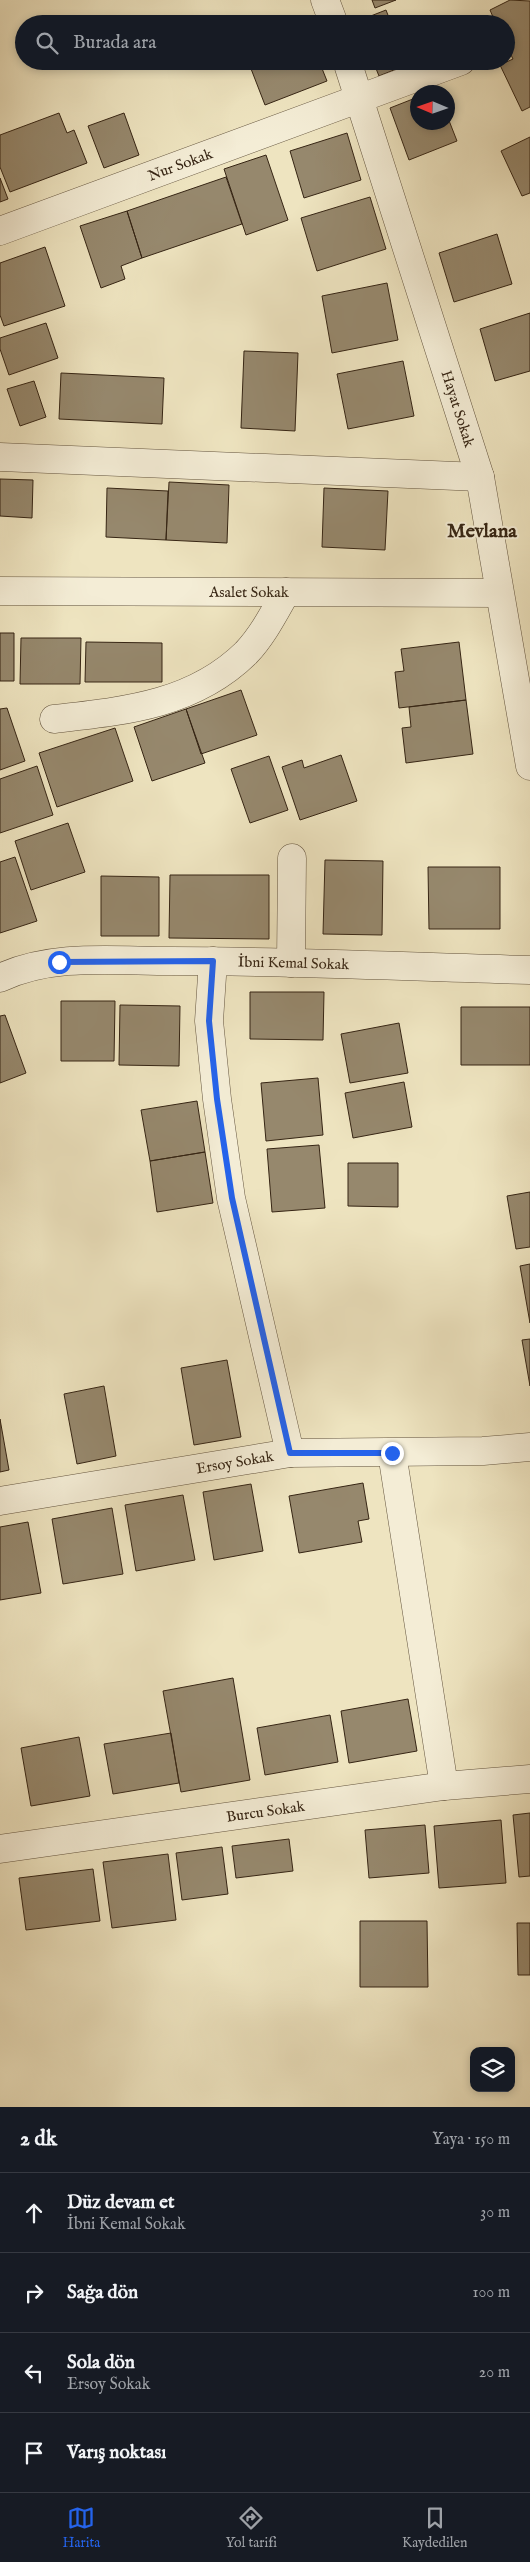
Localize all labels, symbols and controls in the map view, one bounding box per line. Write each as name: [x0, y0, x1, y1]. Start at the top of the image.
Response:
search box: [15, 15, 515, 70]
icon: search: [33, 29, 61, 57]
text: Burada ara: [73, 31, 157, 55]
north arrow: [410, 85, 455, 130]
street label: Nur Sokak: [145, 144, 216, 185]
street label: Hayat Sokak: [437, 368, 480, 450]
district label: Mevlana: [447, 519, 517, 544]
street label: Asalet Sokak: [208, 582, 290, 602]
route start: [48, 951, 71, 974]
street label: İbni Kemal Sokak: [238, 952, 350, 974]
route end: [381, 1442, 404, 1465]
street label: Ersoy Sokak: [195, 1446, 276, 1478]
street label: Burcu Sokak: [225, 1796, 307, 1826]
map controls: [470, 2047, 515, 2092]
button: layers: [470, 2047, 515, 2092]
text: 2 dk: [20, 2126, 57, 2153]
text: Yaya · 150 m: [432, 2130, 510, 2150]
text: Düz devam et: [67, 2191, 175, 2215]
icon: ahead: [20, 2199, 48, 2227]
text: 30 m: [480, 2203, 510, 2223]
text: İbni Kemal Sokak: [67, 2215, 186, 2235]
icon: right: [20, 2279, 48, 2307]
text: Sağa dön: [67, 2281, 138, 2305]
text: 100 m: [473, 2283, 510, 2303]
text: Sola dön: [67, 2351, 135, 2375]
icon: left: [20, 2359, 48, 2387]
text: 20 m: [479, 2363, 510, 2383]
text: Ersoy Sokak: [67, 2375, 150, 2395]
icon: arrive: [20, 2439, 48, 2467]
text: Varış noktası: [67, 2441, 166, 2465]
tab: Harita: [63, 2504, 100, 2552]
tab: Yol tarifi: [225, 2504, 277, 2552]
tab: Kaydedilen: [402, 2504, 467, 2552]

